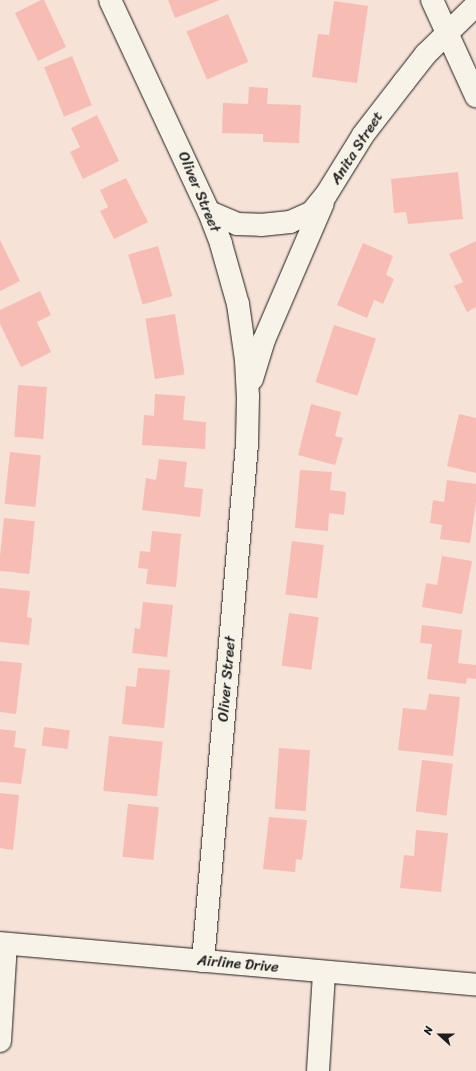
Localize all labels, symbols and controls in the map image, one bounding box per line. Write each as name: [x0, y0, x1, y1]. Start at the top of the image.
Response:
street label: Anita Street: [327, 108, 387, 188]
street label: Oliver Street: [174, 149, 224, 235]
street label: Oliver Street: [214, 635, 240, 723]
street label: Airline Drive: [196, 951, 280, 977]
north arrow: [420, 1015, 460, 1055]
text: N: [418, 1024, 439, 1037]

